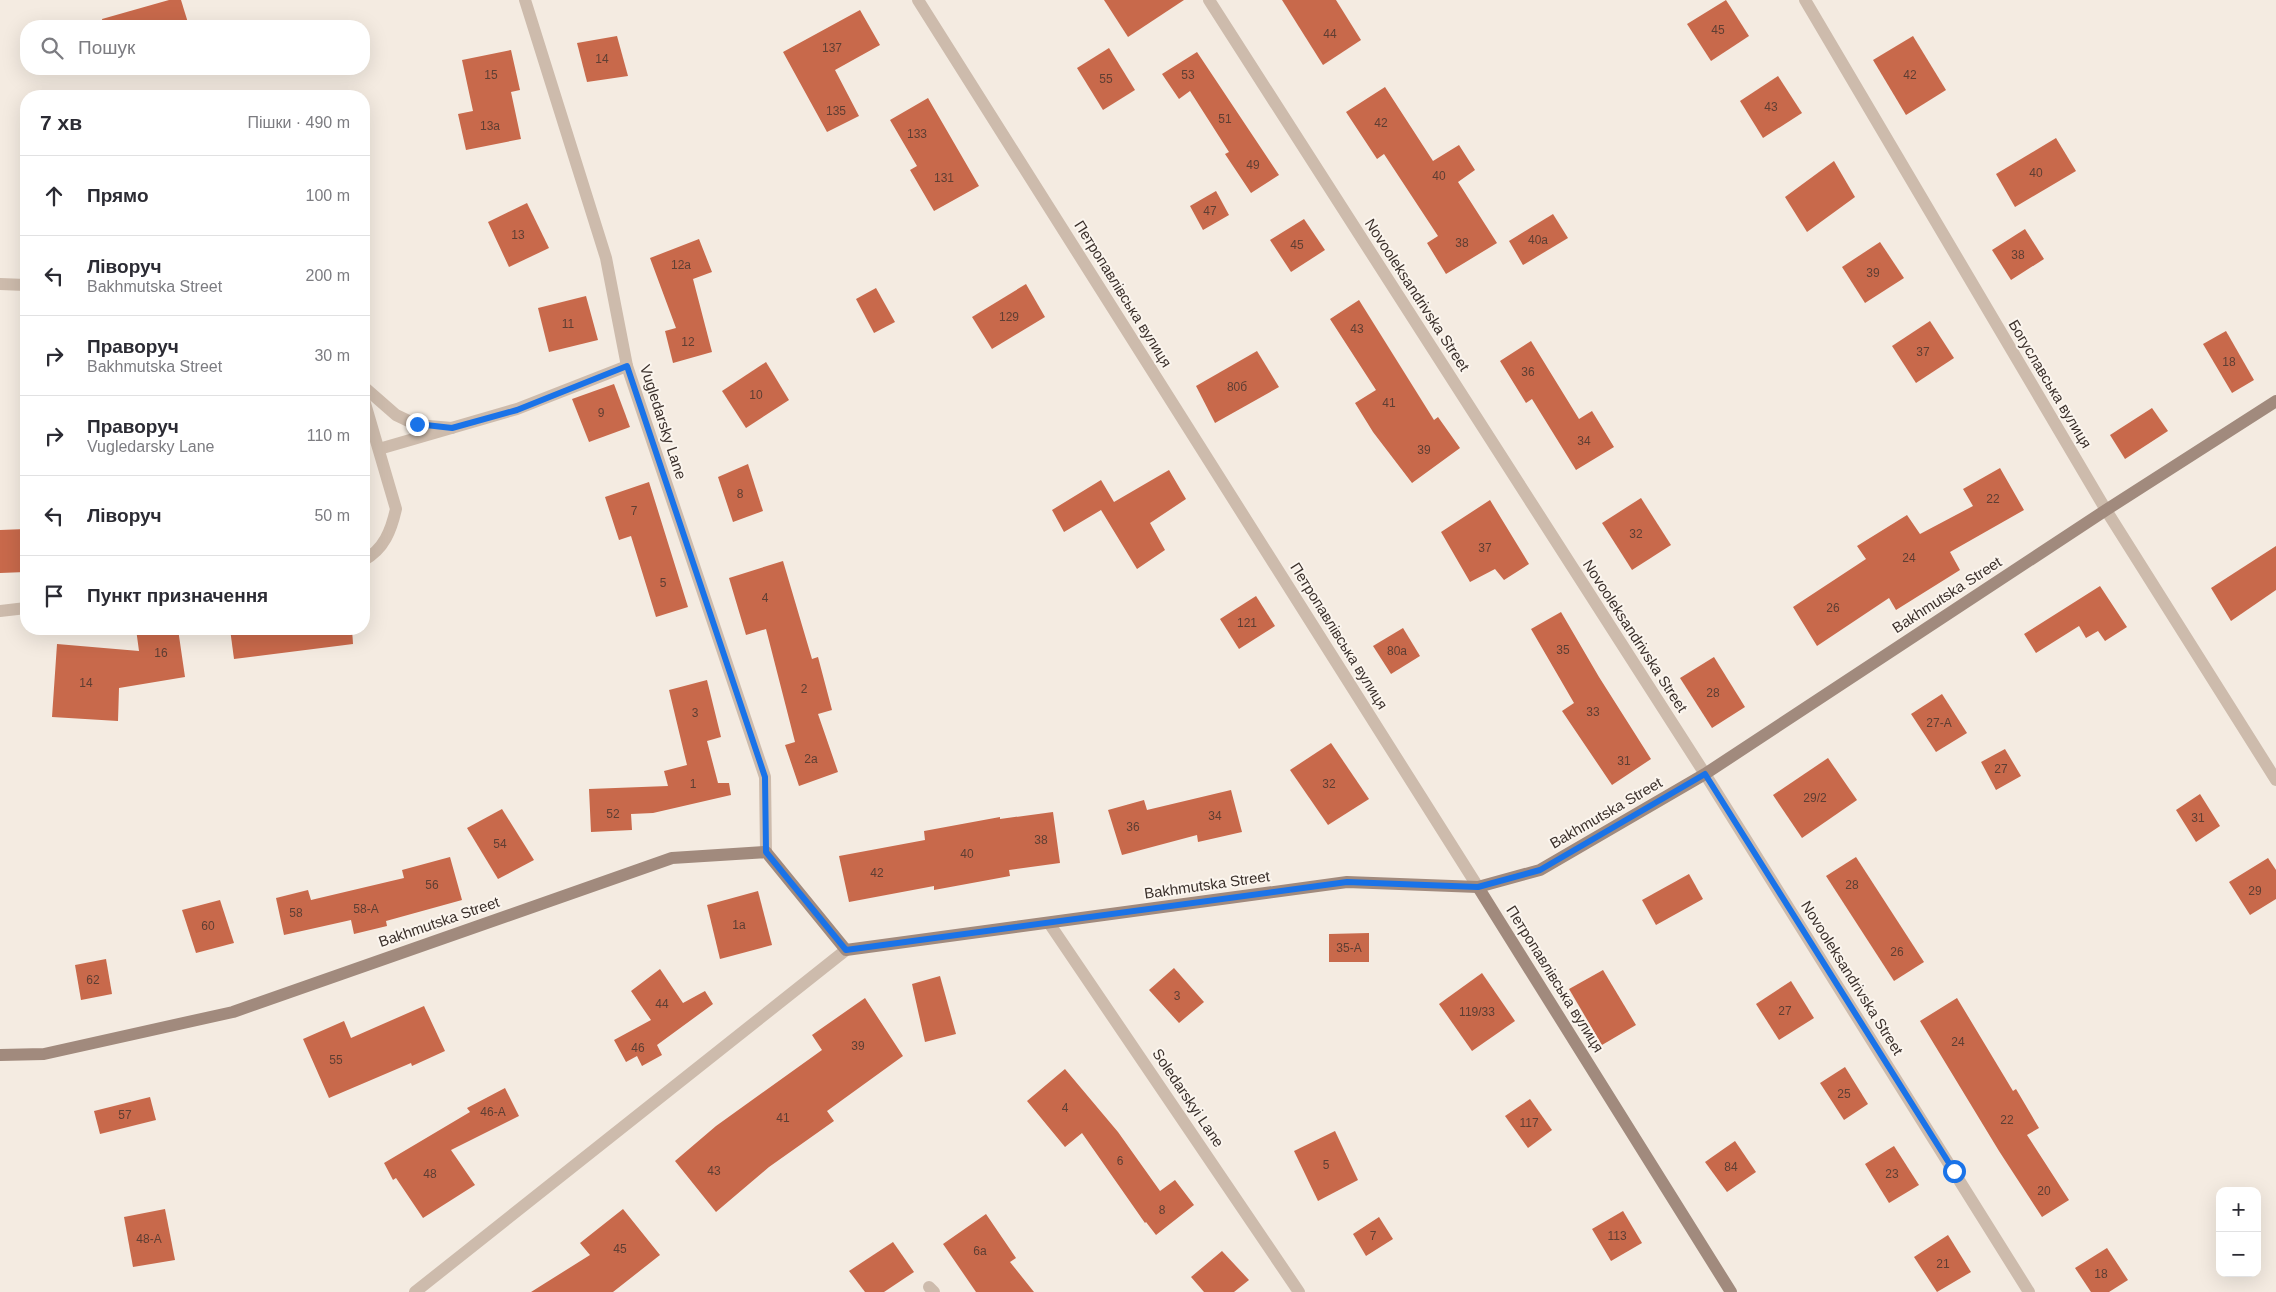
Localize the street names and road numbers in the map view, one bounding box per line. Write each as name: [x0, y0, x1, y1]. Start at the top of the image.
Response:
street label: Novooleksandrivska Street: [1362, 215, 1474, 375]
street label: Петропавлівська вулиця: [1071, 217, 1176, 370]
street label: Богуславська вулиця: [2005, 316, 2096, 451]
street label: Vugledarsky Lane: [637, 362, 690, 481]
street label: Bakhmutska Street: [1889, 552, 2005, 636]
street label: Novooleksandrivska Street: [1580, 556, 1692, 716]
street label: Петропавлівська вулиця: [1287, 559, 1392, 712]
street label: Bakhmutska Street: [1547, 773, 1666, 852]
street label: Bakhmutska Street: [1143, 867, 1272, 902]
street label: Bakhmutska Street: [376, 893, 502, 950]
street label: Novooleksandrivska Street: [1798, 898, 1907, 1059]
street label: Петропавлівська вулиця: [1503, 902, 1608, 1055]
street label: Soledarskyi Lane: [1149, 1045, 1228, 1150]

